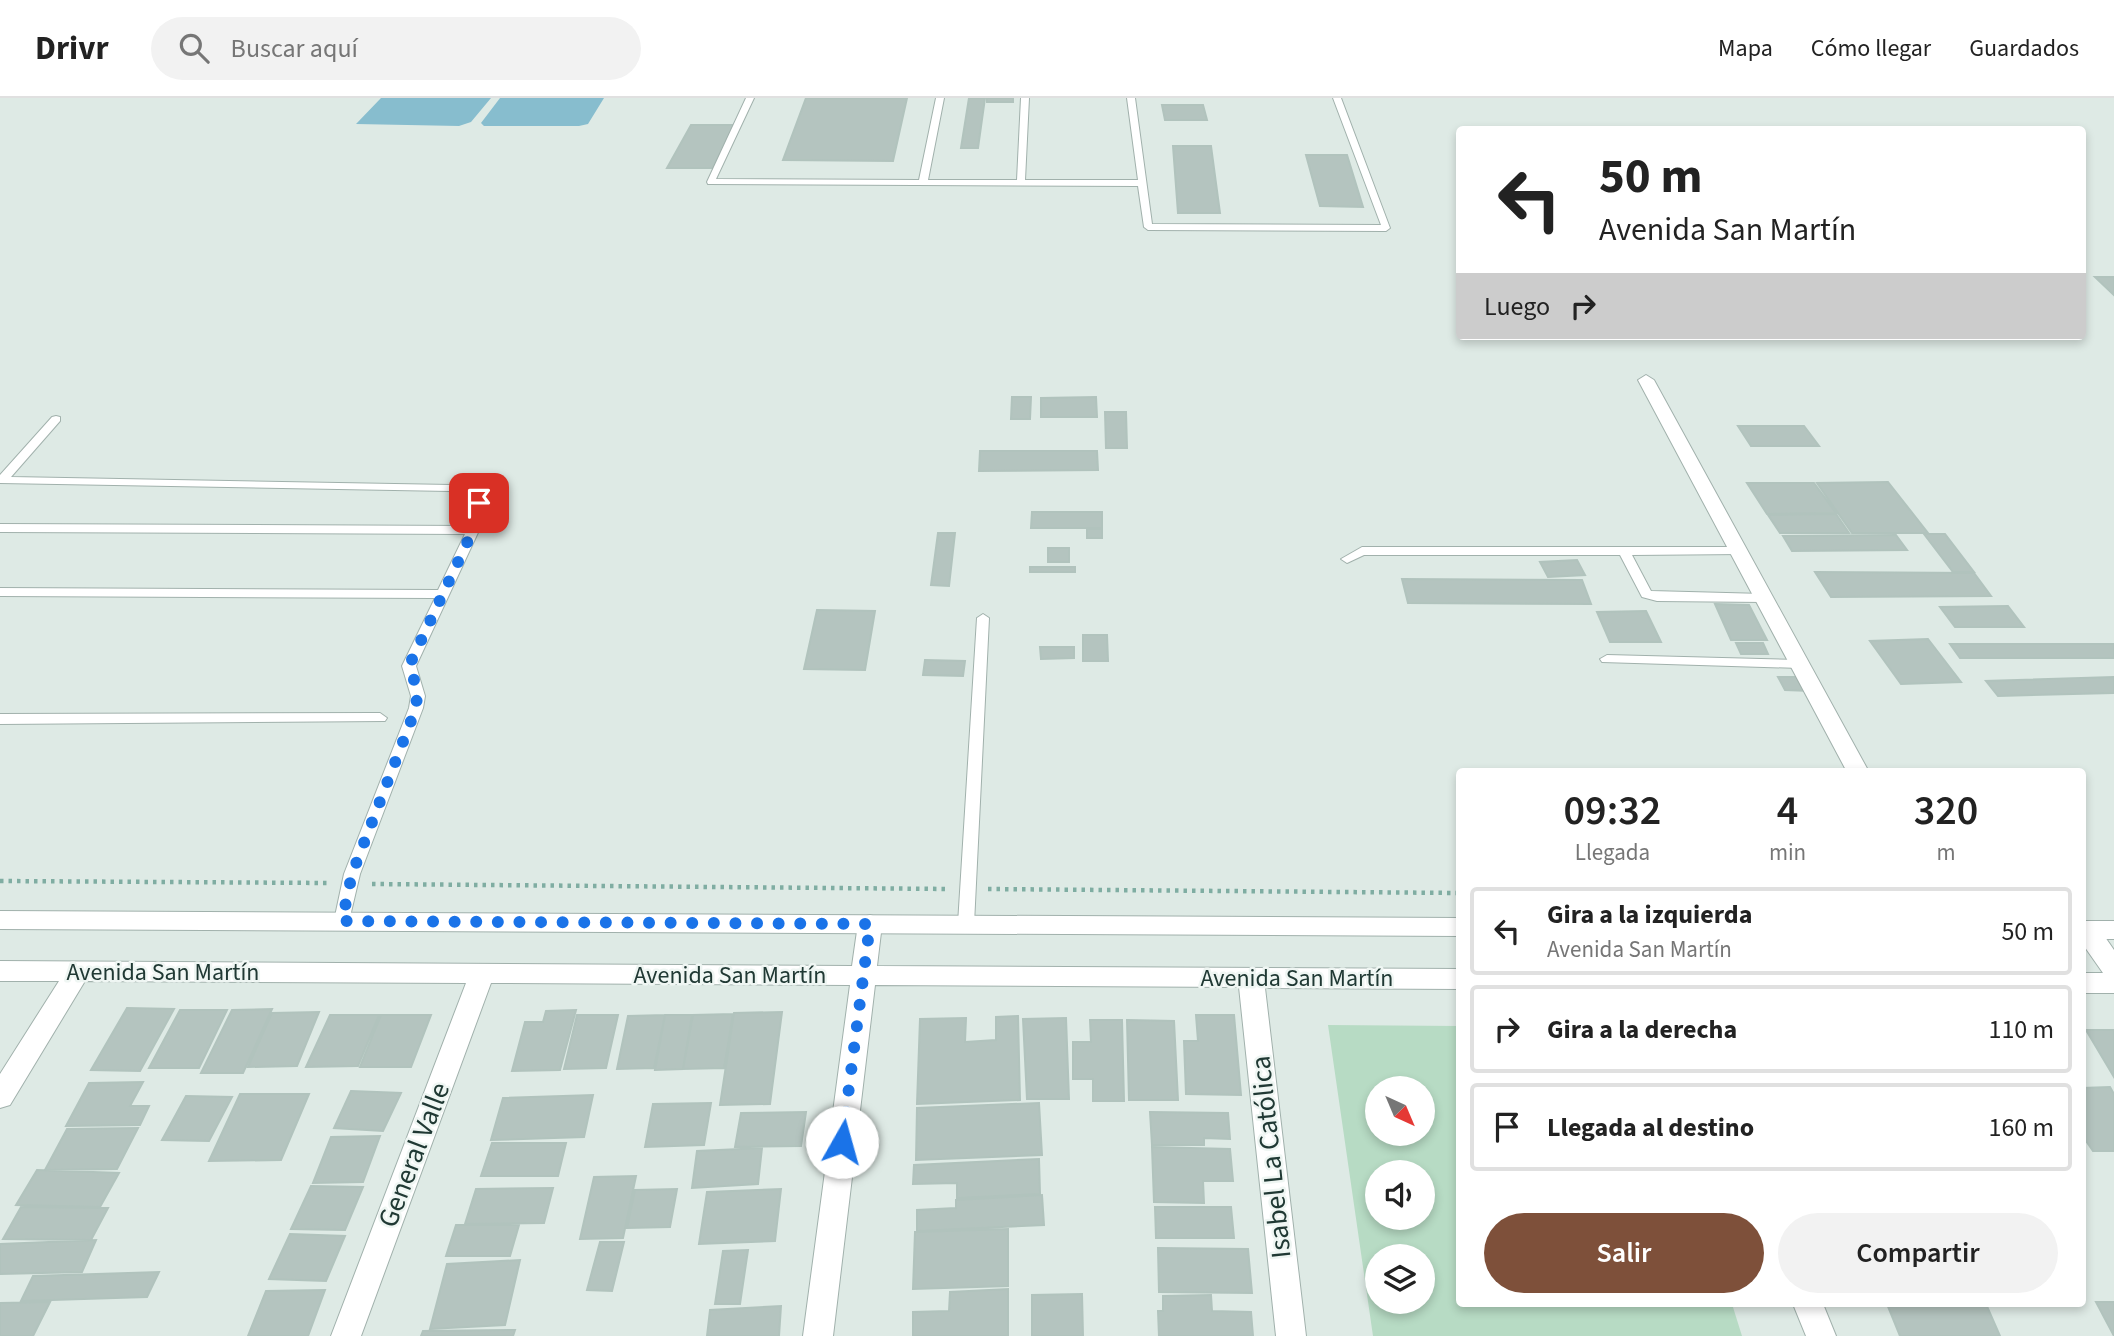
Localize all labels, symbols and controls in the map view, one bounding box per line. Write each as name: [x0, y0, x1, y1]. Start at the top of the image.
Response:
search box: [151, 17, 641, 80]
text: Drivr: [35, 25, 109, 72]
icon: search: [175, 29, 213, 67]
text: Buscar aquí: [231, 30, 358, 67]
text: Mapa: [1718, 31, 1773, 66]
text: Cómo llegar: [1811, 31, 1931, 66]
text: Guardados: [1969, 31, 2079, 66]
text: 50 m: [1599, 142, 1703, 212]
icon: left: [1484, 154, 1575, 245]
text: Avenida San Martín: [1599, 207, 1856, 253]
icon: right: [1564, 287, 1602, 325]
text: Luego: [1484, 288, 1550, 325]
pin: [449, 473, 509, 533]
icon: arrive: [460, 484, 498, 522]
text: 09:32: [1564, 781, 1661, 841]
text: 4: [1777, 781, 1798, 841]
text: 320: [1914, 781, 1978, 841]
text: Llegada: [1575, 836, 1650, 869]
text: min: [1769, 836, 1806, 869]
text: m: [1937, 836, 1956, 869]
text: Gira a la izquierda: [1547, 896, 1752, 933]
icon: left: [1488, 912, 1526, 950]
text: 50 m: [2001, 913, 2054, 950]
text: Avenida San Martín: [1547, 933, 1732, 966]
street label: Avenida San Martín: [67, 955, 259, 990]
street label: Avenida San Martín: [634, 958, 826, 993]
street label: Avenida San Martín: [1201, 961, 1393, 996]
icon: right: [1488, 1010, 1526, 1048]
text: Gira a la derecha: [1547, 1011, 1737, 1048]
text: 110 m: [1988, 1011, 2054, 1048]
street label: Isabel La Católica: [1240, 1054, 1302, 1260]
north arrow: [1365, 1076, 1435, 1146]
map controls: [1365, 1076, 1435, 1314]
street label: General Valle: [368, 1077, 460, 1233]
position arrow: [805, 1105, 879, 1179]
icon: arrive: [1488, 1108, 1526, 1146]
text: Llegada al destino: [1547, 1109, 1754, 1146]
text: 160 m: [1988, 1109, 2054, 1146]
button: sound: [1365, 1160, 1435, 1230]
button: Salir: [1484, 1213, 1764, 1293]
button: Compartir: [1778, 1213, 2058, 1293]
button: layers: [1365, 1244, 1435, 1314]

